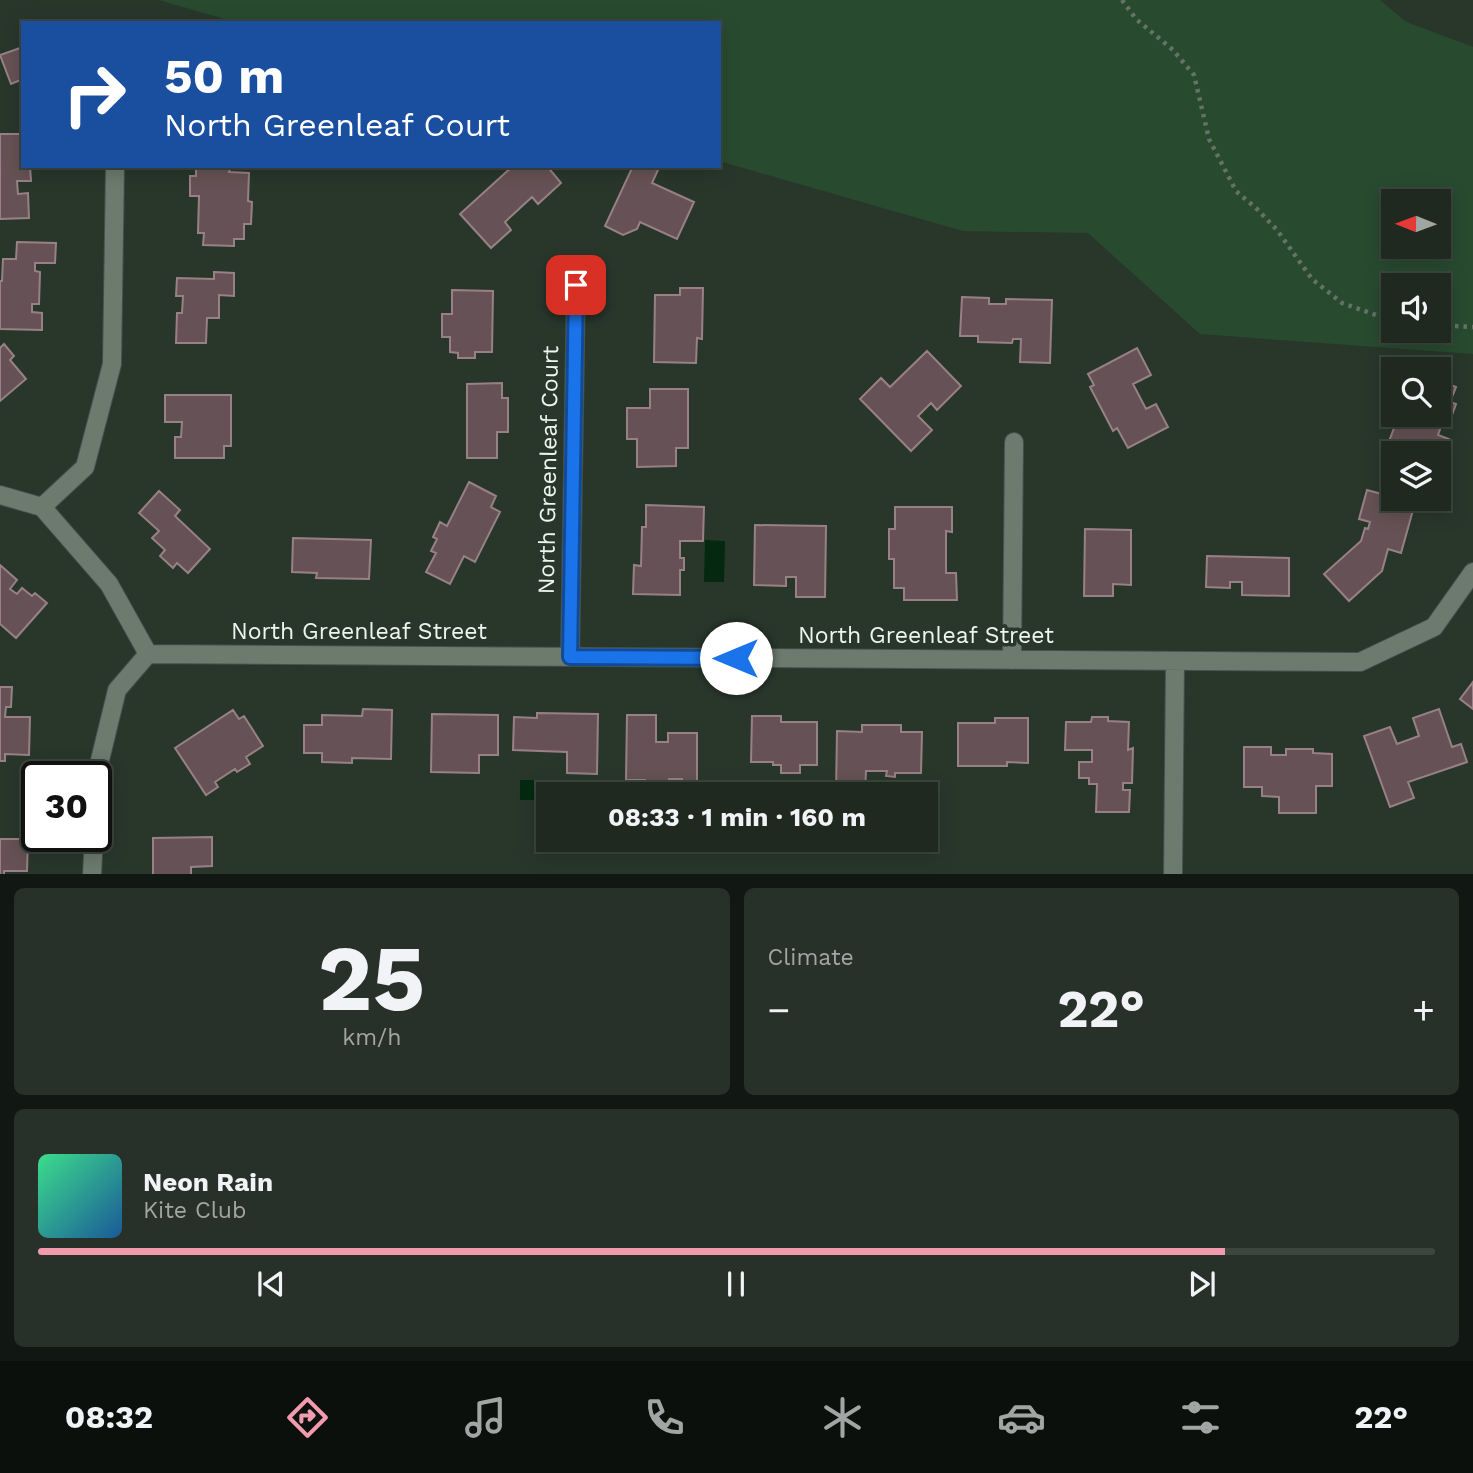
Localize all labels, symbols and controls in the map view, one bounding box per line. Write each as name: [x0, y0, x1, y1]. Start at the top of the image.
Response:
text: 50 m: [164, 47, 284, 105]
icon: right: [49, 49, 140, 140]
text: North Greenleaf Court: [164, 106, 510, 144]
north arrow: [1381, 189, 1451, 259]
map controls: [1381, 189, 1451, 511]
pin: [546, 255, 606, 315]
icon: arrive: [557, 266, 595, 304]
button: sound: [1381, 273, 1451, 343]
street label: North Greenleaf Court: [533, 345, 564, 595]
button: search: [1381, 357, 1451, 427]
button: layers: [1381, 441, 1451, 511]
street label: North Greenleaf Street: [231, 618, 487, 645]
position arrow: [699, 621, 773, 695]
street label: North Greenleaf Street: [798, 622, 1054, 649]
speed limit sign: 30: [21, 761, 112, 852]
text: 08:33 · 1 min · 160 m: [608, 802, 866, 832]
text: 25: [318, 925, 425, 1032]
text: Climate: [768, 944, 854, 971]
text: 22°: [1057, 979, 1145, 1040]
text: −: [768, 988, 790, 1032]
text: +: [1412, 988, 1435, 1032]
text: km/h: [342, 1024, 401, 1051]
text: Neon Rain: [143, 1167, 273, 1197]
text: Kite Club: [143, 1197, 246, 1224]
icon: previous: [252, 1265, 290, 1303]
icon: pause: [717, 1265, 755, 1303]
icon: next: [1183, 1265, 1221, 1303]
icon: directions: [283, 1393, 332, 1442]
icon: music: [461, 1393, 510, 1442]
icon: phone: [640, 1393, 689, 1442]
icon: climate: [818, 1393, 867, 1442]
icon: car: [997, 1393, 1046, 1442]
icon: filters: [1176, 1393, 1225, 1442]
text: 08:32: [65, 1398, 153, 1436]
text: 22°: [1354, 1398, 1408, 1436]

